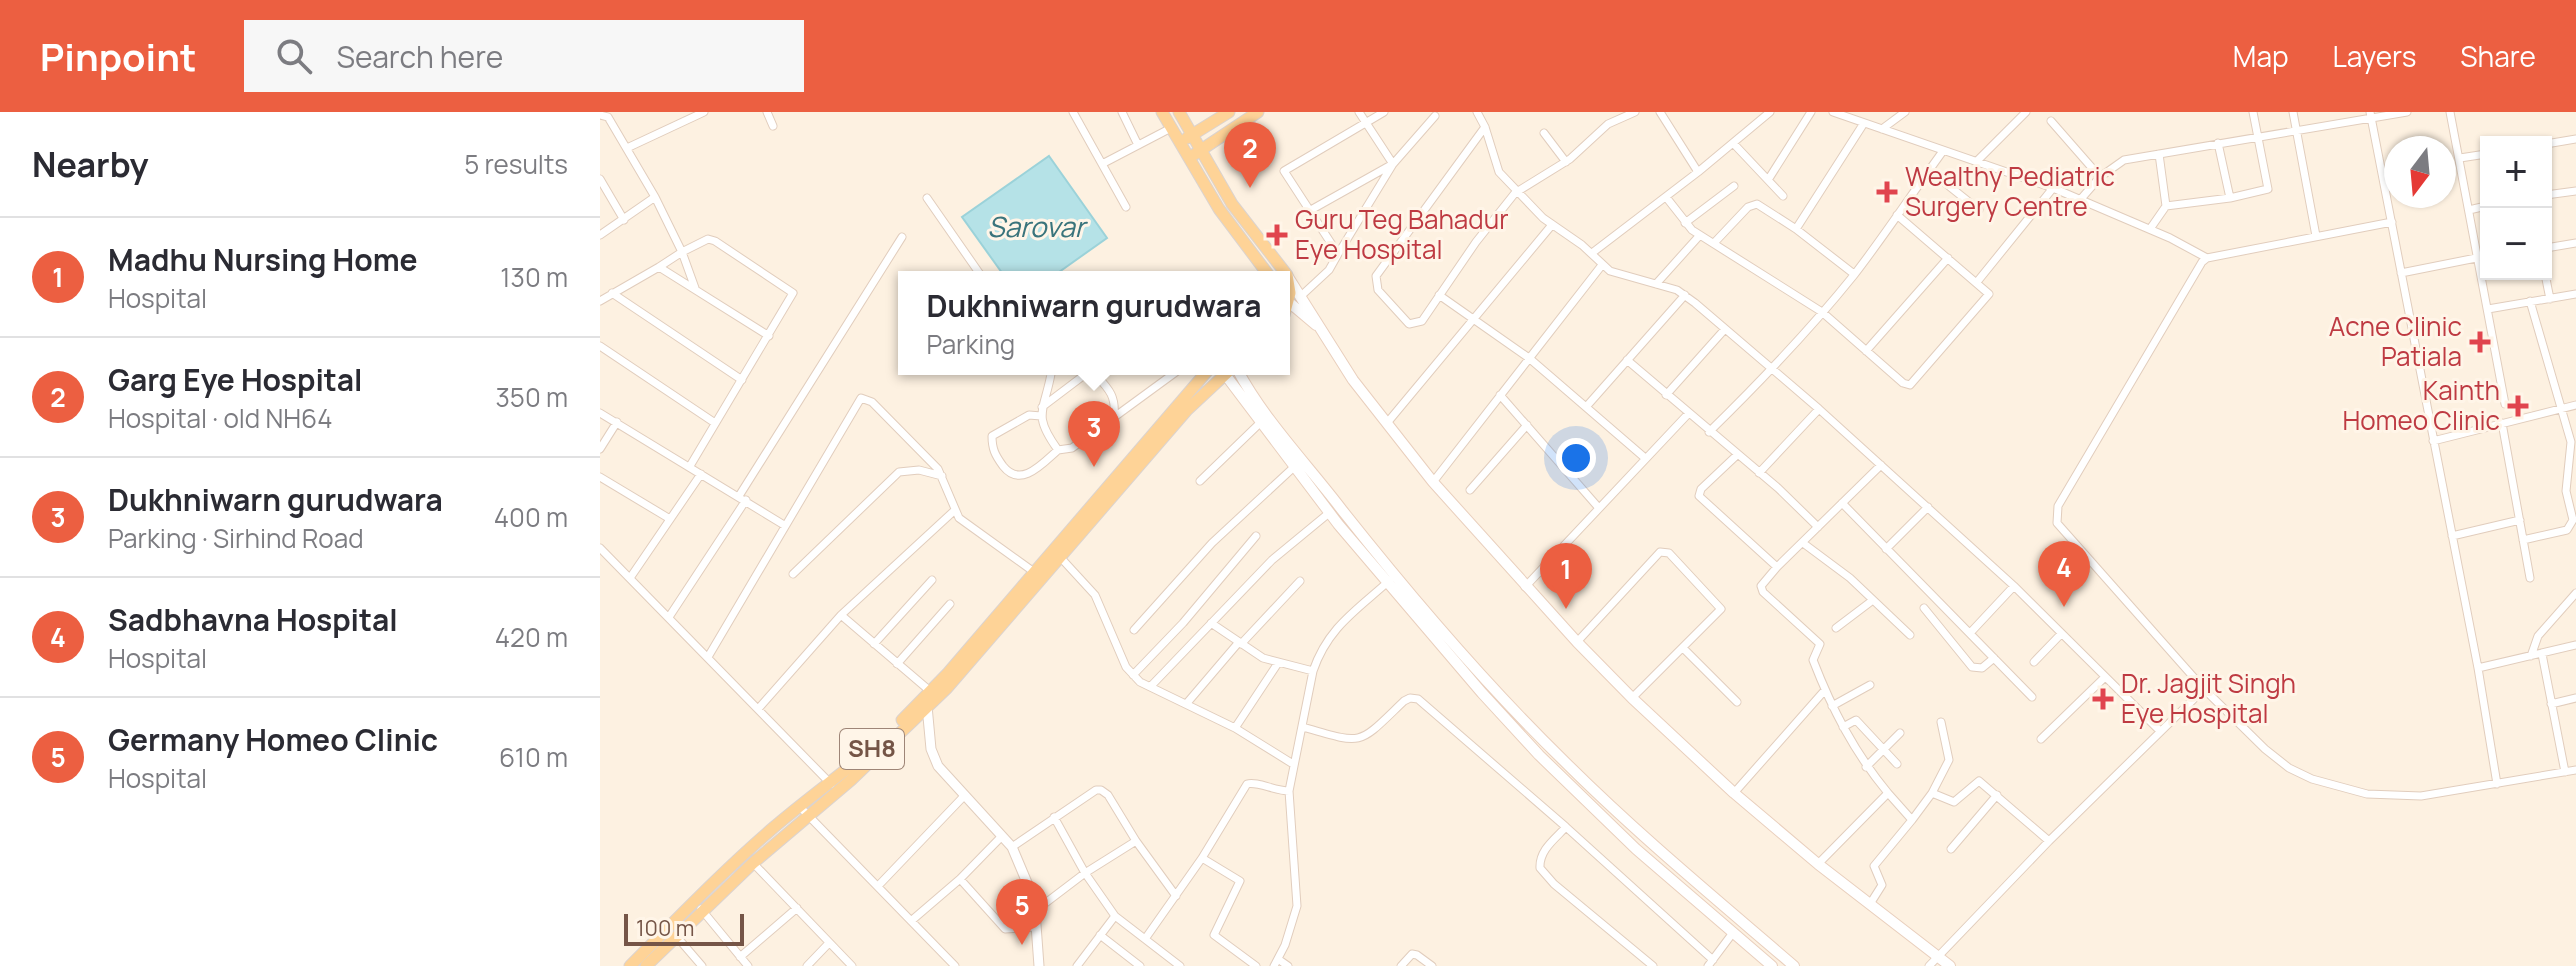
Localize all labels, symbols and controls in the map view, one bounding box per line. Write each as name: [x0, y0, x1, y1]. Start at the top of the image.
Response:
search box: [244, 20, 804, 92]
text: Pinpoint: [40, 30, 196, 82]
icon: search: [272, 34, 316, 78]
text: Search here: [336, 36, 503, 77]
text: Map: [2233, 37, 2289, 75]
text: Layers: [2333, 37, 2416, 75]
text: Share: [2460, 37, 2536, 75]
pin: 2: [1224, 122, 1276, 188]
north arrow: [2384, 136, 2456, 208]
map controls: [2480, 136, 2552, 280]
button: +: [2480, 136, 2552, 208]
text: Nearby: [32, 141, 148, 187]
text: 5 results: [464, 146, 568, 182]
place label: Wealthy Pediatric Surgery Centre: [1905, 158, 2115, 224]
marker: Wealthy Pediatric Surgery Centre: [1876, 181, 1898, 203]
place label: Guru Teg Bahadur Eye Hospital: [1295, 201, 1509, 267]
water label: Sarovar: [987, 207, 1089, 245]
button: −: [2480, 208, 2552, 280]
marker: Guru Teg Bahadur Eye Hospital: [1266, 224, 1288, 246]
text: Madhu Nursing Home: [108, 239, 418, 280]
text: 1: [52, 259, 64, 295]
text: 130 m: [500, 259, 568, 295]
popup: [898, 271, 1290, 375]
text: Hospital: [108, 280, 207, 316]
text: Dukhniwarn gurudwara: [927, 285, 1261, 326]
place label: Acne Clinic Patiala: [2329, 308, 2462, 374]
text: Parking: [927, 326, 1015, 362]
marker: Acne Clinic Patiala: [2469, 331, 2491, 353]
text: Garg Eye Hospital: [108, 359, 363, 400]
place label: Kainth Homeo Clinic: [2342, 372, 2500, 438]
text: 2: [50, 379, 66, 415]
text: 350 m: [495, 379, 568, 415]
marker: Kainth Homeo Clinic: [2507, 395, 2529, 417]
text: Hospital · old NH64: [108, 400, 332, 436]
pin: 3: [1068, 401, 1120, 467]
your location: [1556, 438, 1596, 478]
text: Dukhniwarn gurudwara: [108, 479, 443, 520]
text: 3: [50, 499, 66, 535]
text: 400 m: [494, 499, 568, 535]
text: Parking · Sirhind Road: [108, 520, 364, 556]
pin: 4: [2038, 541, 2090, 607]
pin: 1: [1540, 543, 1592, 609]
text: Sadbhavna Hospital: [108, 599, 398, 640]
text: 4: [50, 619, 66, 655]
text: 420 m: [495, 619, 568, 655]
text: Hospital: [108, 640, 207, 676]
place label: Dr. Jagjit Singh Eye Hospital: [2121, 665, 2296, 731]
marker: Dr. Jagjit Singh Eye Hospital: [2092, 688, 2114, 710]
text: Germany Homeo Clinic: [108, 719, 438, 760]
road number: SH8: [840, 729, 904, 769]
text: 5: [50, 739, 66, 775]
text: 610 m: [499, 739, 568, 775]
text: Hospital: [108, 760, 207, 796]
pin: 5: [996, 879, 1048, 945]
scale bar: [624, 910, 744, 946]
text: 100 m: [636, 913, 694, 943]

